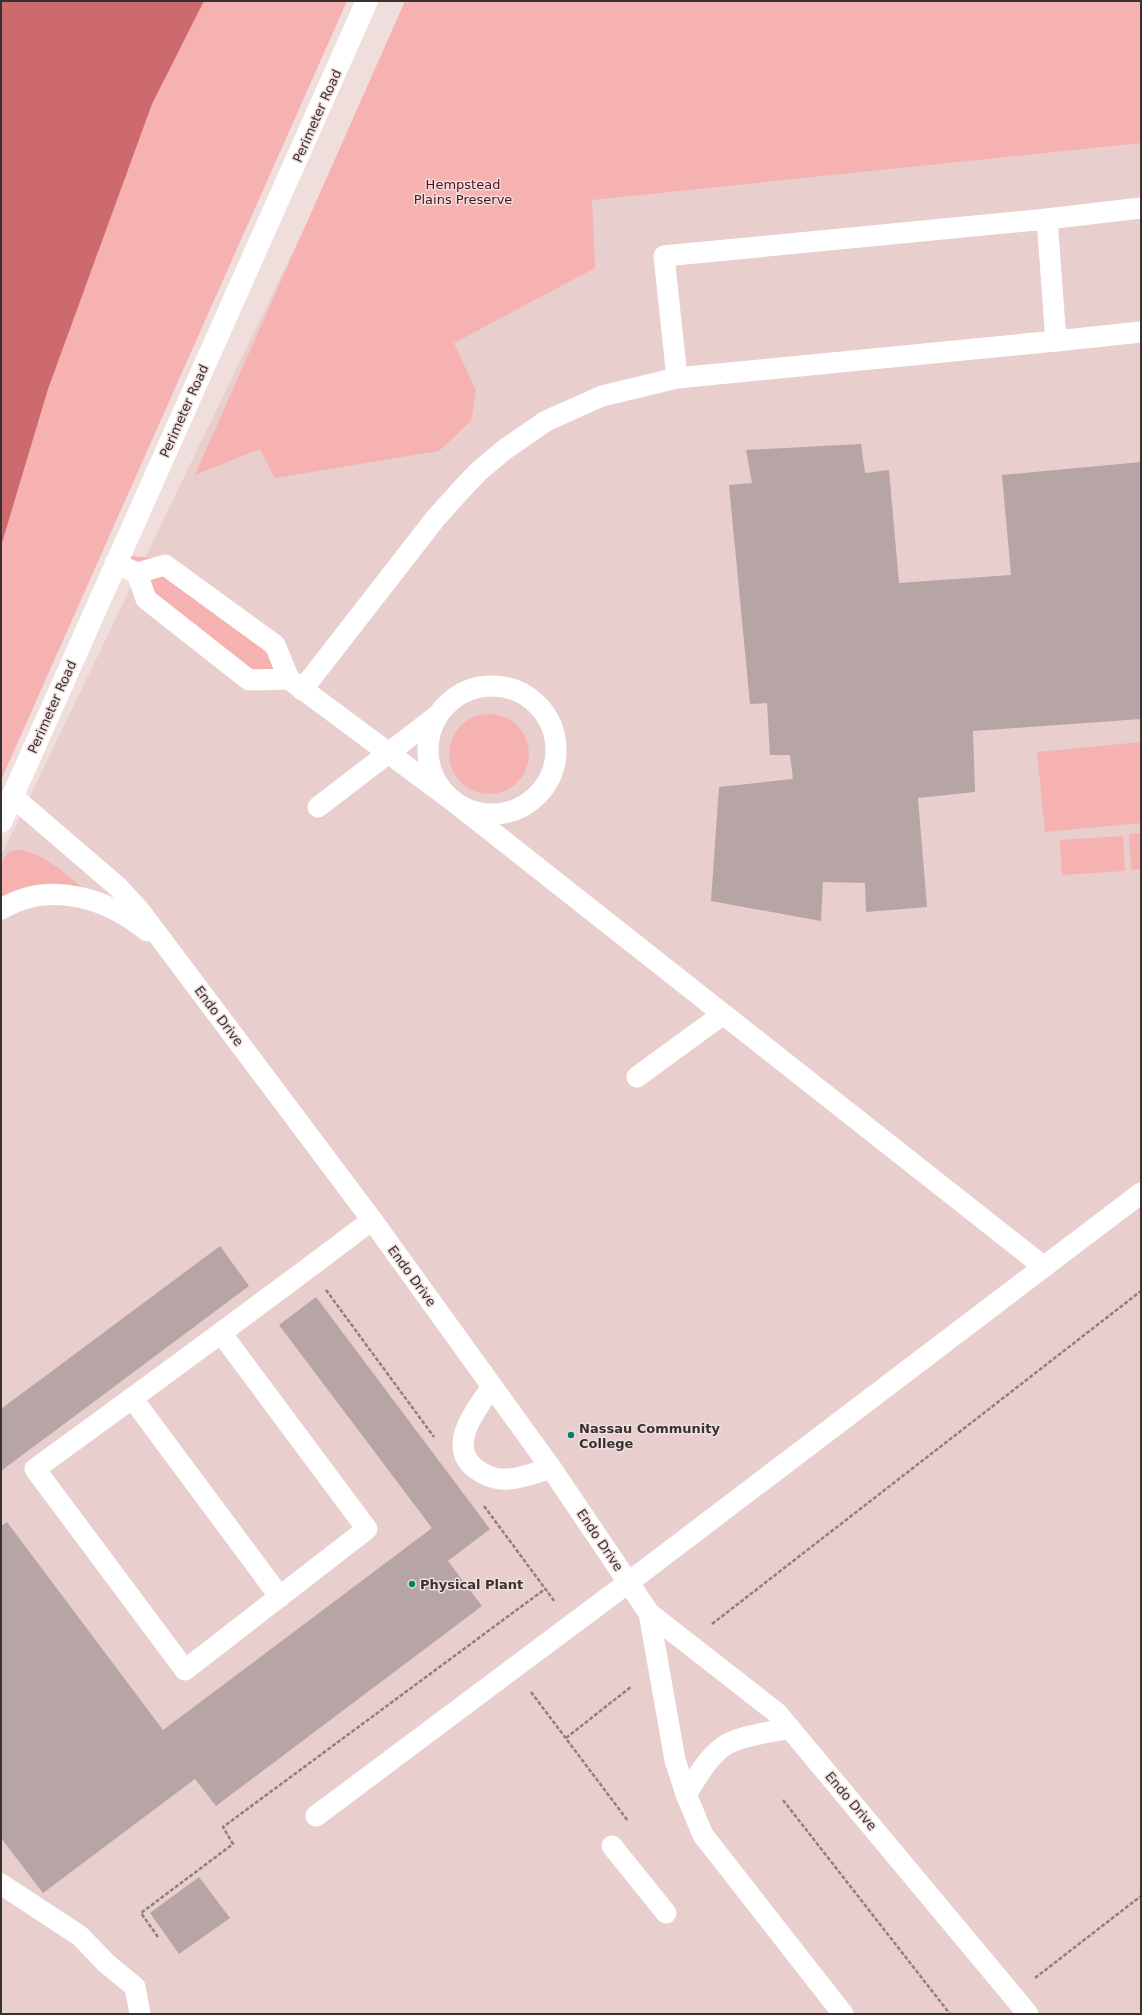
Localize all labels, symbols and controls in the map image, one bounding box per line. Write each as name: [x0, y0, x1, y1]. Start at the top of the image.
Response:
street label: Perimeter Road: [290, 67, 344, 165]
park label: Hempstead Plains Preserve: [414, 177, 512, 207]
street label: Perimeter Road: [157, 362, 211, 460]
street label: Perimeter Road: [25, 658, 79, 756]
street label: Endo Drive: [192, 983, 246, 1049]
street label: Endo Drive: [385, 1243, 439, 1309]
place label: Nassau Community College: [579, 1421, 720, 1451]
marker: Nassau Community College: [566, 1430, 576, 1440]
street label: Endo Drive: [574, 1506, 626, 1574]
place label: Physical Plant: [420, 1577, 523, 1592]
marker: Physical Plant: [407, 1579, 417, 1589]
street label: Endo Drive: [822, 1769, 880, 1833]

